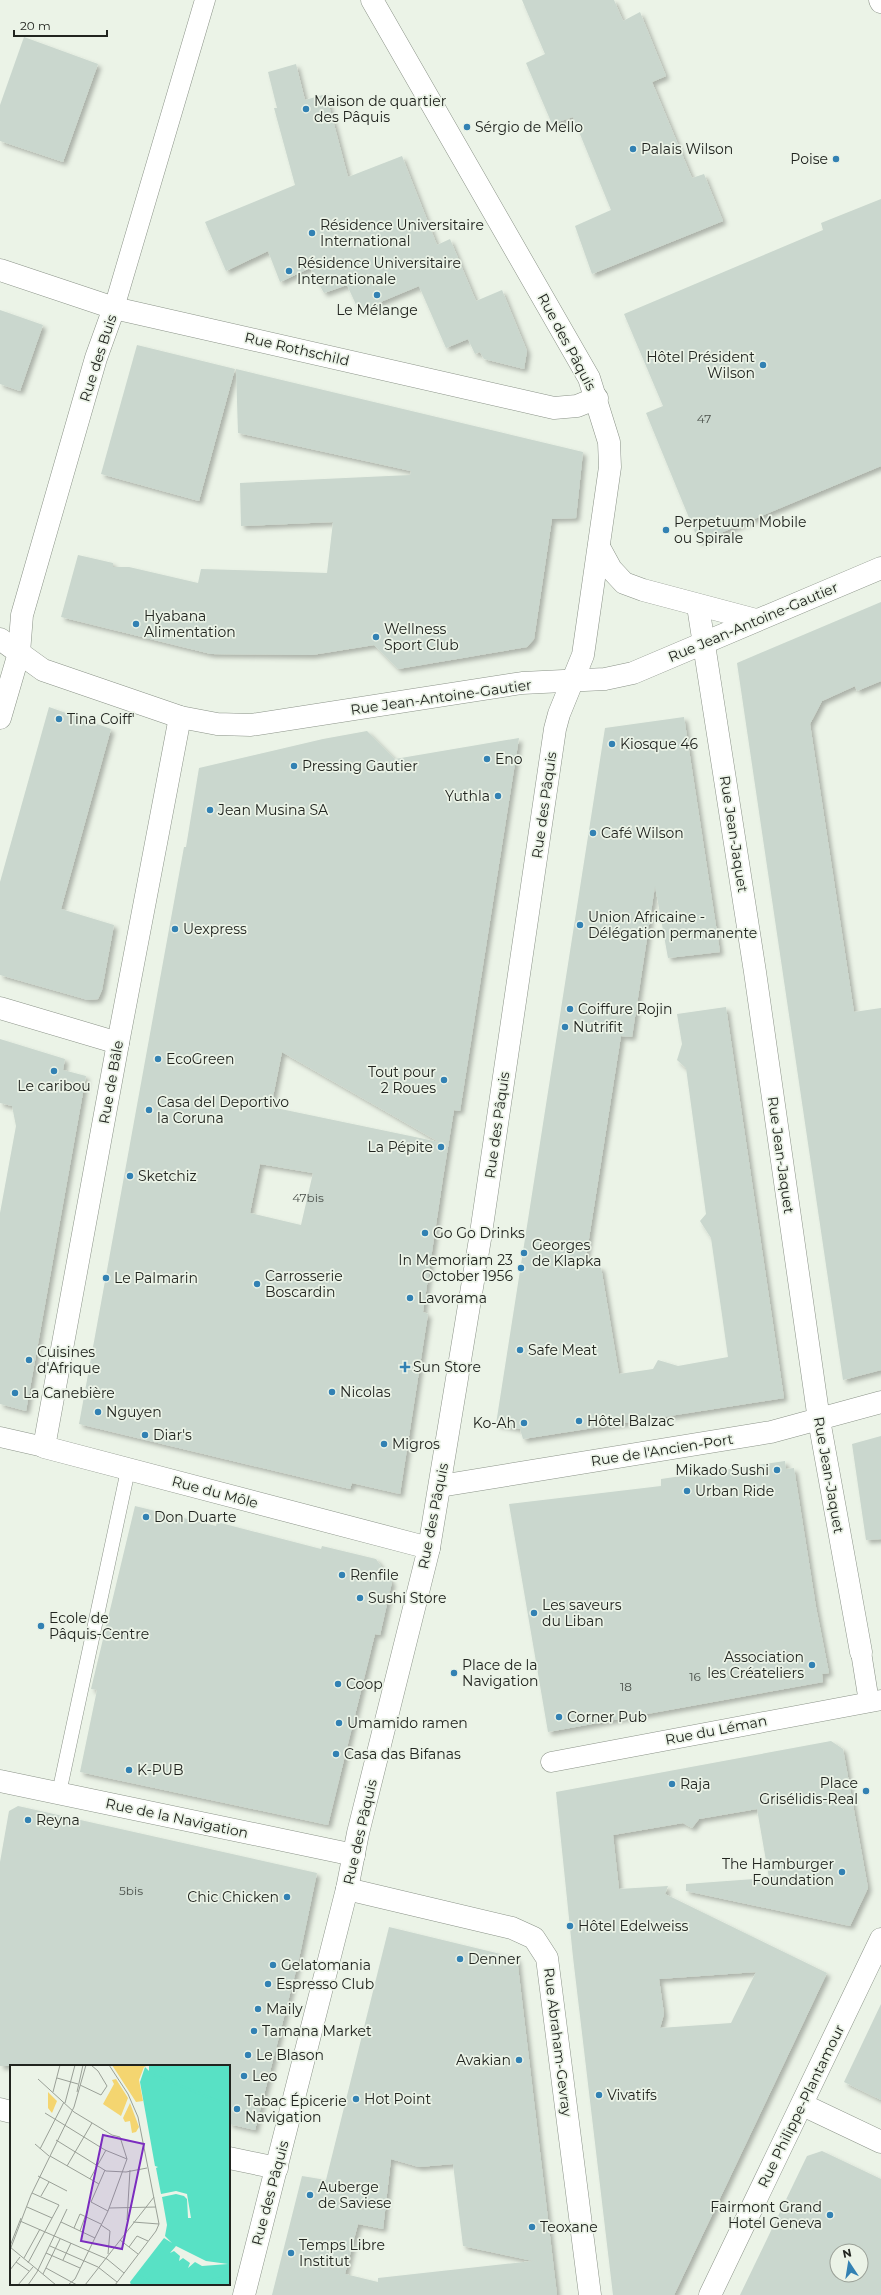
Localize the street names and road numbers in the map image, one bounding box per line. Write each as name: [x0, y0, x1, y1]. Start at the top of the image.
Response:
street label: Rue des Pâquis: [534, 290, 600, 394]
street label: Rue des Buis: [75, 312, 121, 404]
street label: Rue Rothschild: [243, 328, 351, 370]
street label: Rue Jean-Antoine-Gautier: [665, 578, 841, 666]
street label: Rue Jean-Antoine-Gautier: [349, 675, 533, 719]
street label: Rue des Pâquis: [528, 750, 560, 860]
street label: Rue Jean-Jaquet: [716, 774, 752, 894]
street label: Rue de Bâle: [95, 1039, 127, 1125]
street label: Rue des Pâquis: [481, 1070, 513, 1180]
street label: Rue Jean-Jaquet: [764, 1095, 798, 1215]
street label: Rue Jean-Jaquet: [810, 1415, 848, 1535]
street label: Rue de l'Ancien-Port: [590, 1430, 735, 1470]
street label: Rue des Pâquis: [414, 1461, 452, 1571]
street label: Rue du Môle: [170, 1472, 260, 1512]
street label: Rue du Léman: [664, 1711, 768, 1749]
street label: Rue des Pâquis: [339, 1777, 381, 1886]
street label: Rue de la Navigation: [104, 1794, 250, 1842]
street label: Rue Abraham-Gevray: [540, 1967, 576, 2118]
street label: Rue Philippe-Plantamour: [754, 2021, 849, 2191]
street label: Rue des Pâquis: [247, 2138, 293, 2247]

